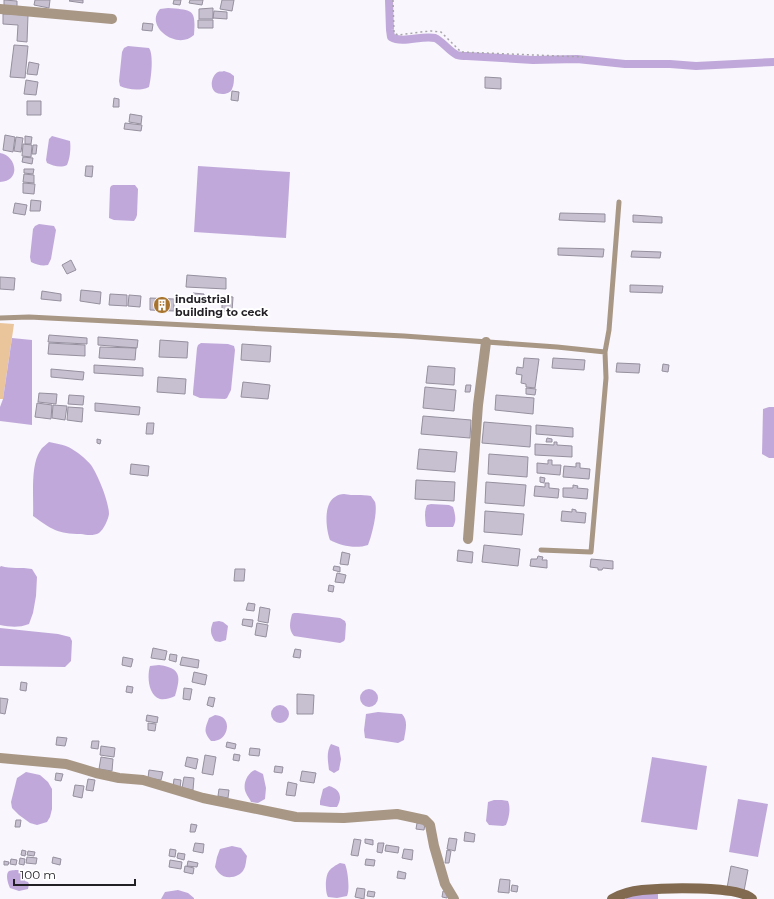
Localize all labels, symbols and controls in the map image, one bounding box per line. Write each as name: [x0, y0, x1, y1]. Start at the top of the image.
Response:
place label: industrial building to ceck: [175, 292, 269, 319]
building icon: industrial building to ceck: [152, 295, 172, 315]
scale bar: [14, 861, 135, 887]
text: 100 m: [20, 867, 56, 882]

